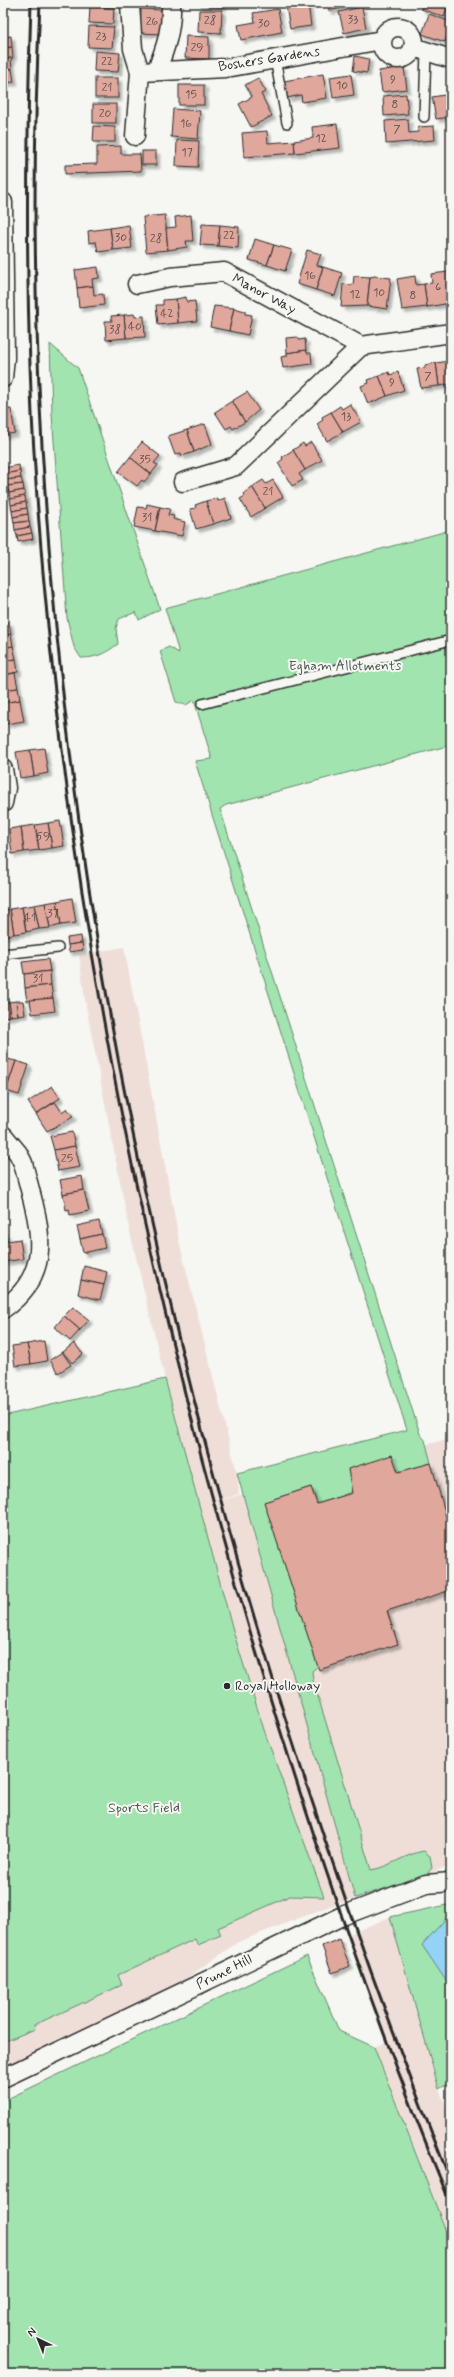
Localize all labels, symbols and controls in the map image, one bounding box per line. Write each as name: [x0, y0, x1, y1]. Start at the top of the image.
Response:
house number: 33: [348, 12, 358, 28]
house number: 28: [204, 13, 216, 29]
house number: 26: [146, 14, 159, 30]
house number: 30: [258, 16, 270, 32]
house number: 23: [96, 29, 106, 45]
house number: 29: [190, 40, 204, 56]
street label: Boshers Gardens: [217, 42, 321, 76]
house number: 22: [101, 54, 113, 70]
house number: 9: [390, 72, 396, 88]
house number: 10: [336, 78, 348, 94]
house number: 21: [101, 80, 113, 96]
house number: 15: [185, 87, 197, 103]
house number: 8: [392, 97, 398, 113]
house number: 20: [99, 106, 112, 122]
house number: 16: [180, 116, 192, 132]
house number: 7: [393, 122, 401, 138]
house number: 12: [315, 131, 327, 147]
house number: 17: [181, 145, 193, 161]
house number: 22: [223, 228, 235, 244]
house number: 30: [115, 230, 127, 246]
house number: 28: [150, 231, 162, 247]
house number: 16: [304, 268, 316, 284]
street label: Manor Way: [229, 270, 299, 318]
house number: 6: [435, 279, 441, 295]
house number: 10: [373, 285, 385, 301]
house number: 12: [349, 287, 361, 303]
house number: 8: [410, 288, 416, 304]
house number: 42: [160, 306, 174, 322]
house number: 40: [128, 319, 142, 335]
house number: 38: [109, 322, 121, 338]
house number: 7: [424, 369, 432, 385]
house number: 9: [389, 375, 395, 391]
house number: 13: [341, 409, 351, 425]
house number: 35: [139, 452, 151, 468]
house number: 21: [262, 484, 274, 500]
house number: 31: [142, 510, 152, 526]
park label: Egham Allotments: [289, 657, 401, 675]
house number: 59: [36, 829, 50, 845]
house number: 37: [47, 906, 59, 922]
house number: 41: [24, 910, 36, 926]
house number: 31: [33, 971, 43, 987]
house number: 25: [61, 1151, 73, 1167]
place label: Royal Holloway: [235, 1677, 320, 1695]
marker: Royal Holloway: [222, 1681, 232, 1691]
park label: Sports Field: [108, 1799, 180, 1817]
street label: Prune Hill: [193, 1950, 255, 1994]
north arrow: [18, 2319, 58, 2359]
text: N: [24, 2325, 39, 2340]

